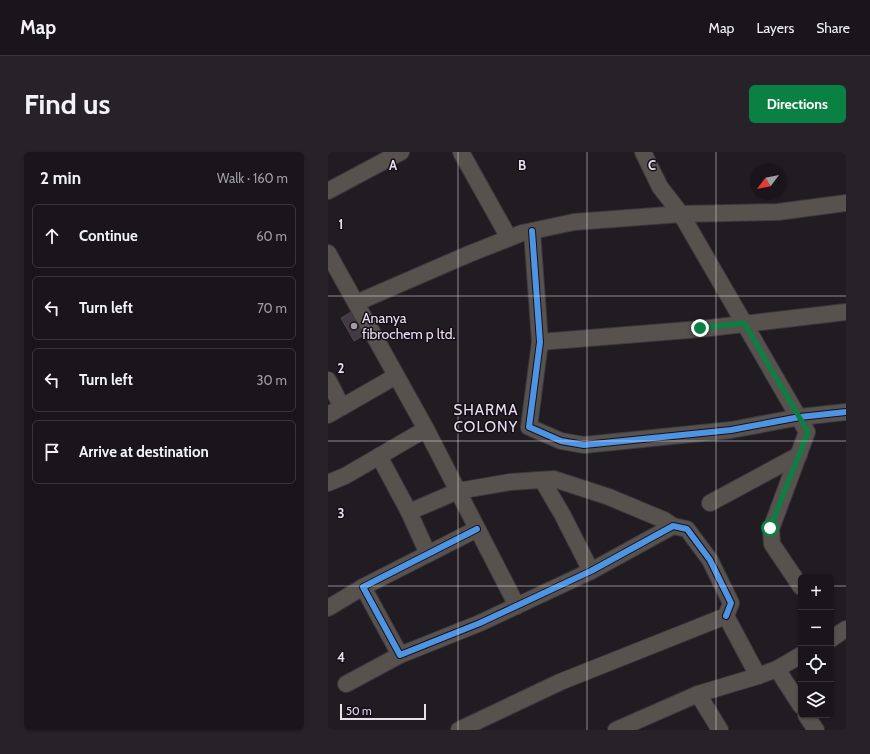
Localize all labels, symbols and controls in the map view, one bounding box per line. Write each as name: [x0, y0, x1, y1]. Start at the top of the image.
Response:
text: Map: [20, 16, 56, 39]
text: Map: [709, 19, 734, 37]
text: Layers: [756, 19, 794, 37]
text: Share: [816, 19, 850, 37]
button: Directions: [749, 85, 846, 123]
text: Find us: [24, 87, 110, 121]
text: A: [389, 157, 398, 173]
text: B: [518, 157, 526, 173]
text: C: [648, 157, 656, 173]
north arrow: [750, 164, 786, 200]
text: 2 min: [40, 168, 81, 188]
text: Walk · 160 m: [217, 170, 288, 186]
text: 1: [339, 216, 343, 232]
icon: ahead: [41, 225, 63, 247]
text: Continue: [79, 227, 138, 245]
text: 60 m: [256, 228, 287, 244]
icon: left: [41, 297, 63, 319]
text: Turn left: [79, 299, 133, 317]
text: 70 m: [257, 300, 287, 316]
place label: Ananya fibrochem p ltd.: [362, 309, 455, 343]
route end: [691, 319, 709, 337]
marker: Ananya fibrochem p ltd.: [349, 321, 359, 331]
text: 2: [338, 360, 345, 376]
icon: left: [41, 369, 63, 391]
text: Turn left: [79, 371, 133, 389]
text: 30 m: [257, 372, 287, 388]
district label: SHARMA COLONY: [453, 401, 519, 436]
icon: arrive: [41, 441, 63, 463]
text: Arrive at destination: [79, 443, 209, 461]
text: 3: [337, 505, 345, 521]
route start: [761, 519, 779, 537]
map controls: [798, 574, 834, 718]
button: +: [798, 574, 834, 610]
button: −: [798, 610, 834, 646]
button: locate: [798, 646, 834, 682]
text: 4: [337, 649, 345, 665]
button: layers: [798, 682, 834, 718]
scale bar: [340, 702, 426, 721]
text: 50 m: [346, 704, 372, 718]

